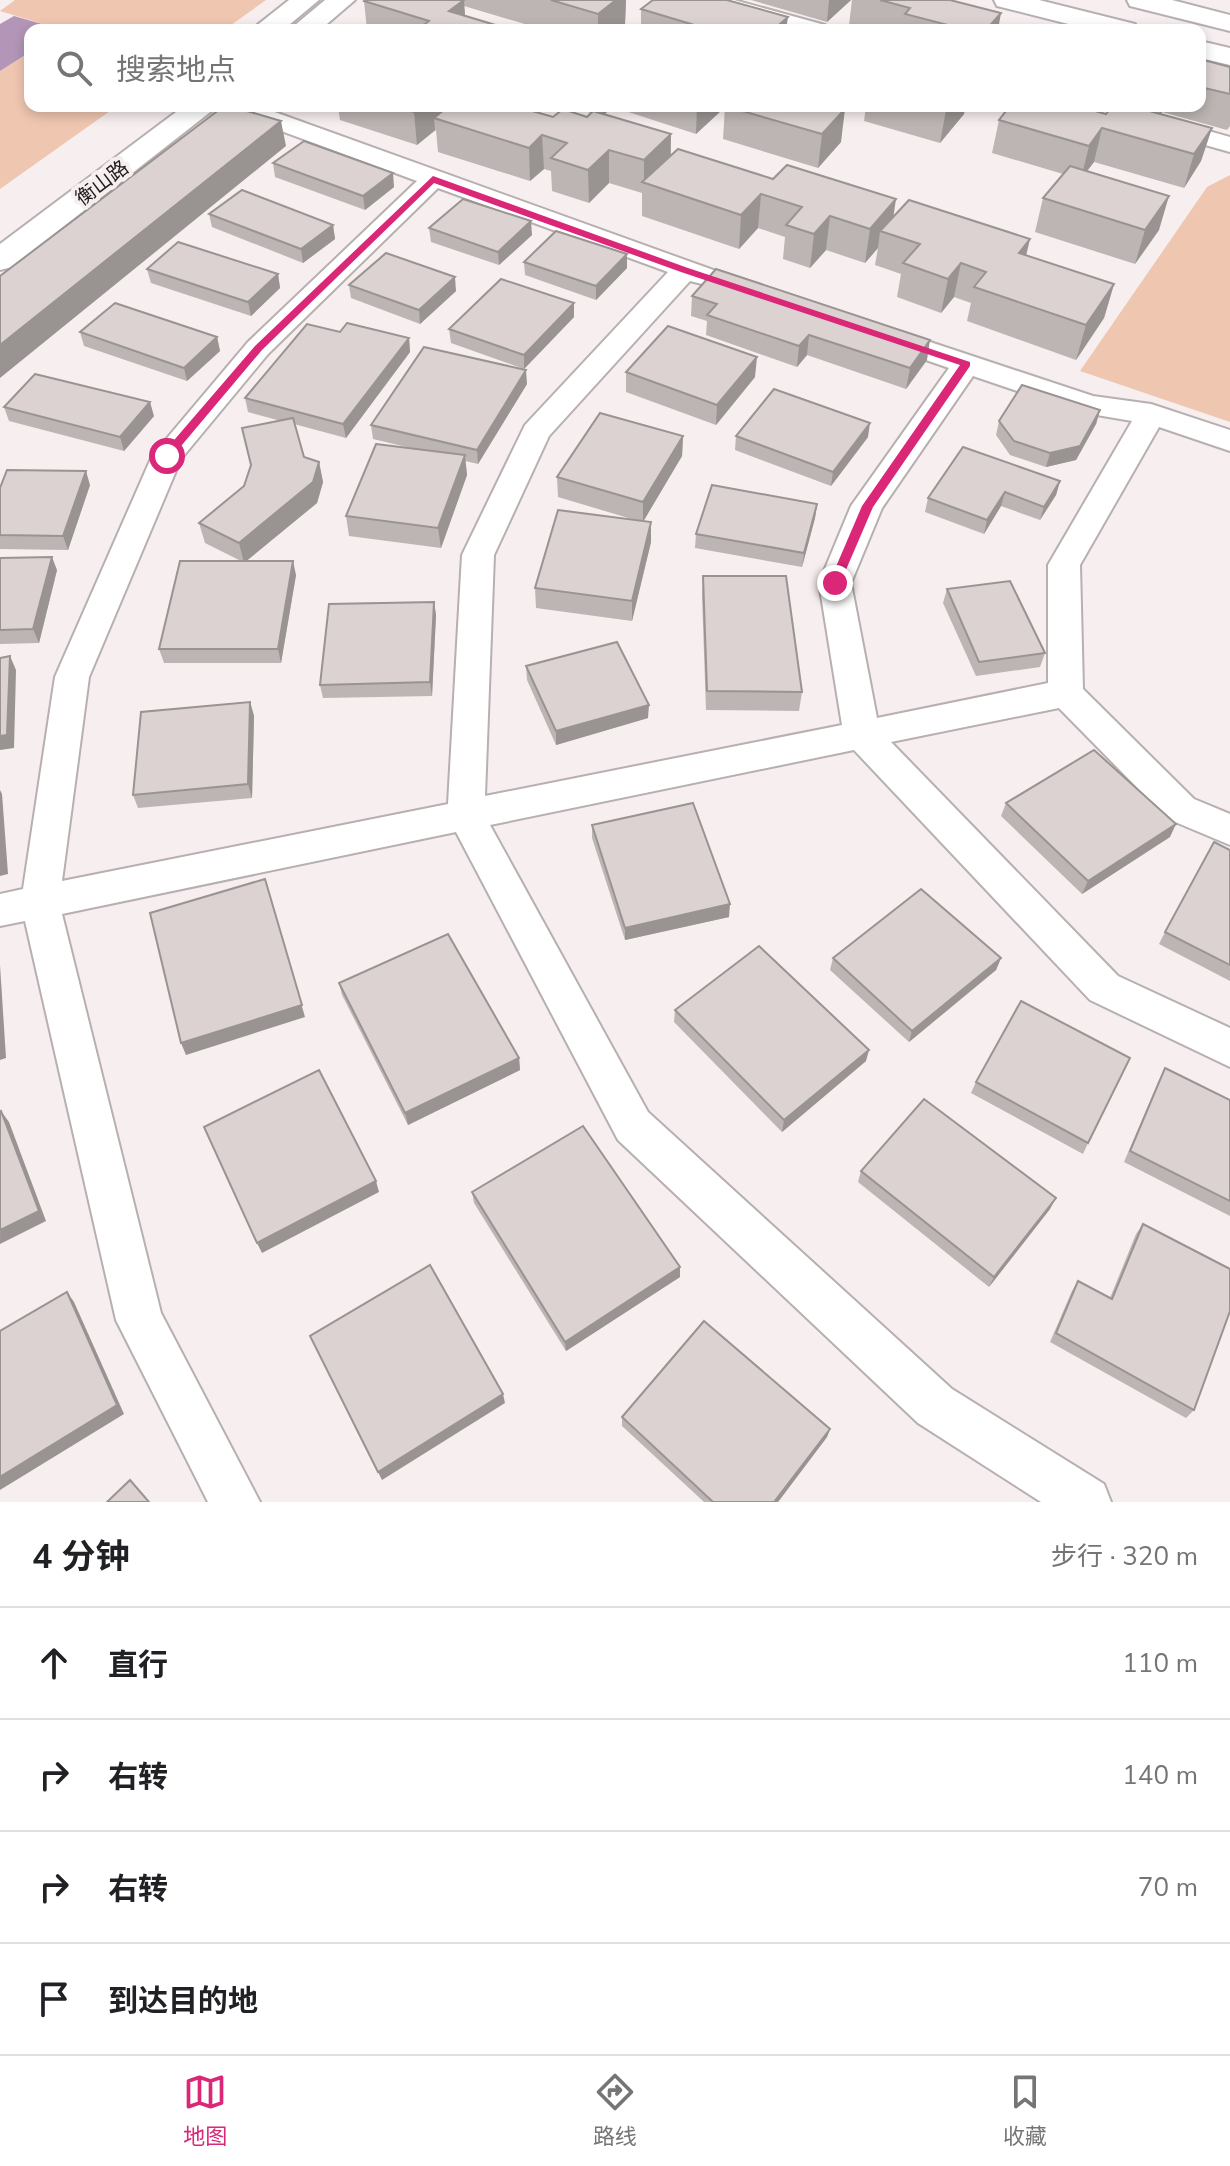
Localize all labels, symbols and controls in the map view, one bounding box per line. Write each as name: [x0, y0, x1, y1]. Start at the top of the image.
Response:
search box: [24, 24, 1206, 112]
icon: search: [52, 46, 96, 90]
text: 搜索地点: [116, 50, 236, 91]
street label: 衡山路: [70, 154, 134, 212]
route start: [149, 438, 185, 474]
route end: [817, 565, 853, 601]
text: 4 分钟: [32, 1534, 130, 1580]
text: 步行 · 320 m: [1051, 1539, 1198, 1574]
icon: ahead: [32, 1641, 76, 1685]
text: 直行: [108, 1645, 168, 1686]
text: 110 m: [1122, 1646, 1198, 1681]
icon: right: [32, 1753, 76, 1797]
text: 右转: [108, 1757, 168, 1798]
text: 140 m: [1122, 1758, 1198, 1793]
icon: right: [32, 1865, 76, 1909]
text: 右转: [108, 1869, 168, 1910]
text: 70 m: [1138, 1870, 1198, 1905]
icon: arrive: [32, 1977, 76, 2021]
text: 到达目的地: [108, 1981, 258, 2022]
tab: 地图: [183, 2070, 227, 2152]
tab: 路线: [593, 2070, 637, 2152]
tab: 收藏: [1003, 2070, 1047, 2152]

